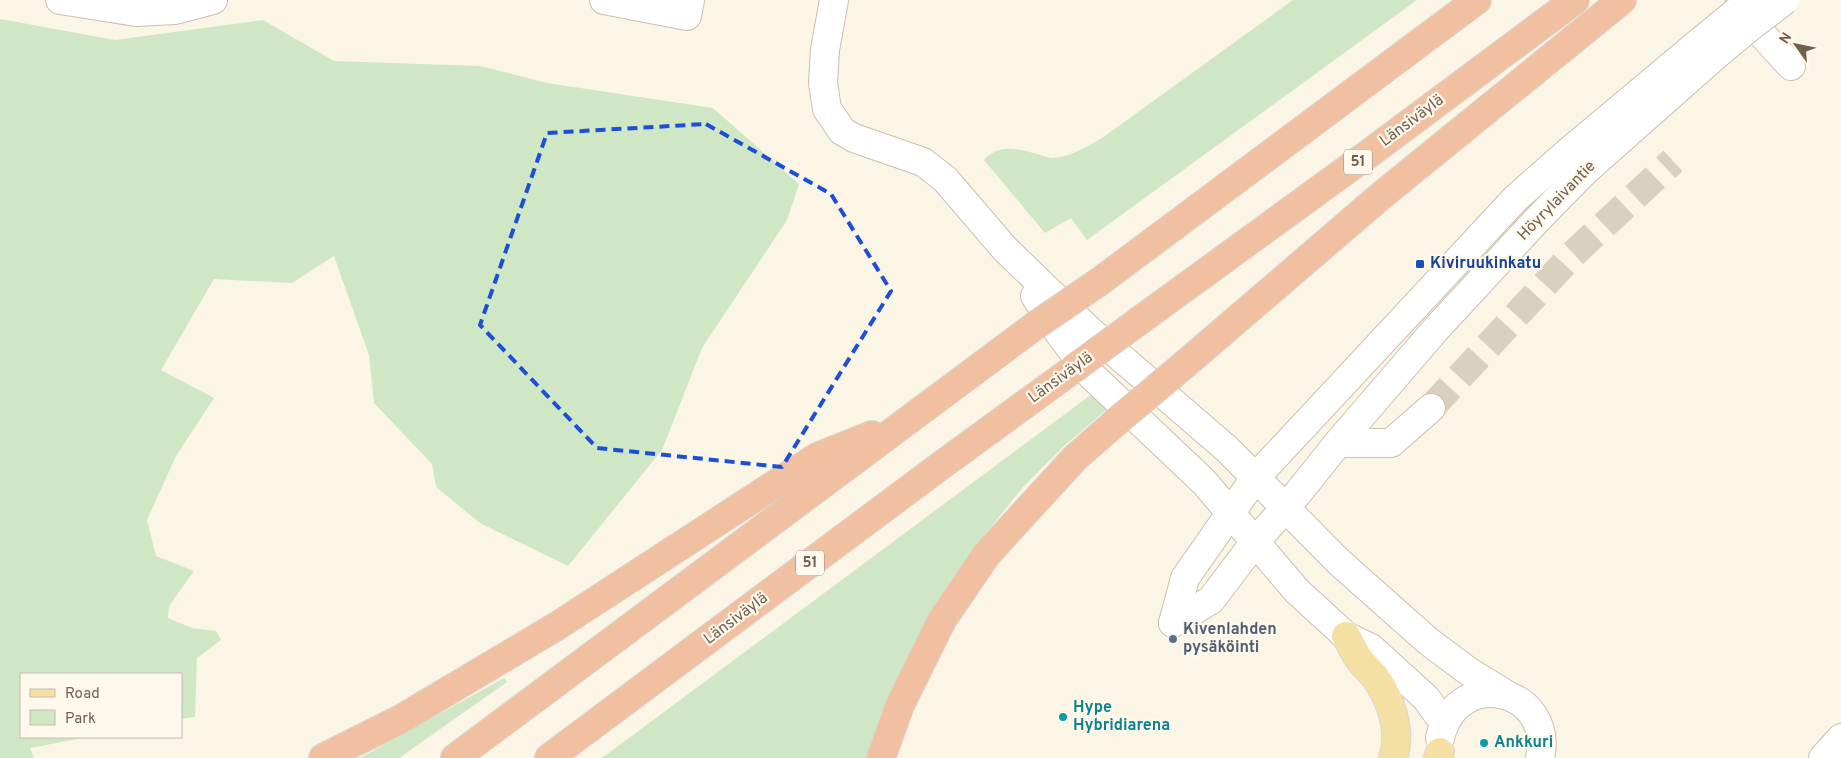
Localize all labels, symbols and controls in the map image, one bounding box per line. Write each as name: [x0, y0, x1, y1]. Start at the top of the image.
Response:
north arrow: [1771, 20, 1821, 70]
text: N: [1776, 30, 1796, 48]
street label: Länsiväylä: [1376, 90, 1448, 152]
road number: 51: [1344, 150, 1372, 174]
street label: Höyrylaivantie: [1514, 157, 1600, 245]
place label: Kiviruukinkatu: [1430, 254, 1541, 274]
marker: Kiviruukinkatu: [1414, 258, 1426, 270]
street label: Länsiväylä: [1025, 348, 1097, 408]
road number: 51: [796, 550, 824, 576]
street label: Länsiväylä: [700, 588, 772, 650]
place label: Kivenlahden pysäköinti: [1183, 620, 1277, 658]
marker: Kivenlahden pysäköinti: [1167, 633, 1179, 645]
legend: [20, 673, 182, 738]
text: Road: [65, 685, 100, 704]
place label: Hype Hybridiarena: [1073, 698, 1170, 736]
text: Park: [65, 710, 96, 729]
marker: Hype Hybridiarena: [1057, 711, 1069, 723]
place label: Ankkuri: [1494, 733, 1553, 753]
marker: Ankkuri: [1478, 737, 1490, 749]

